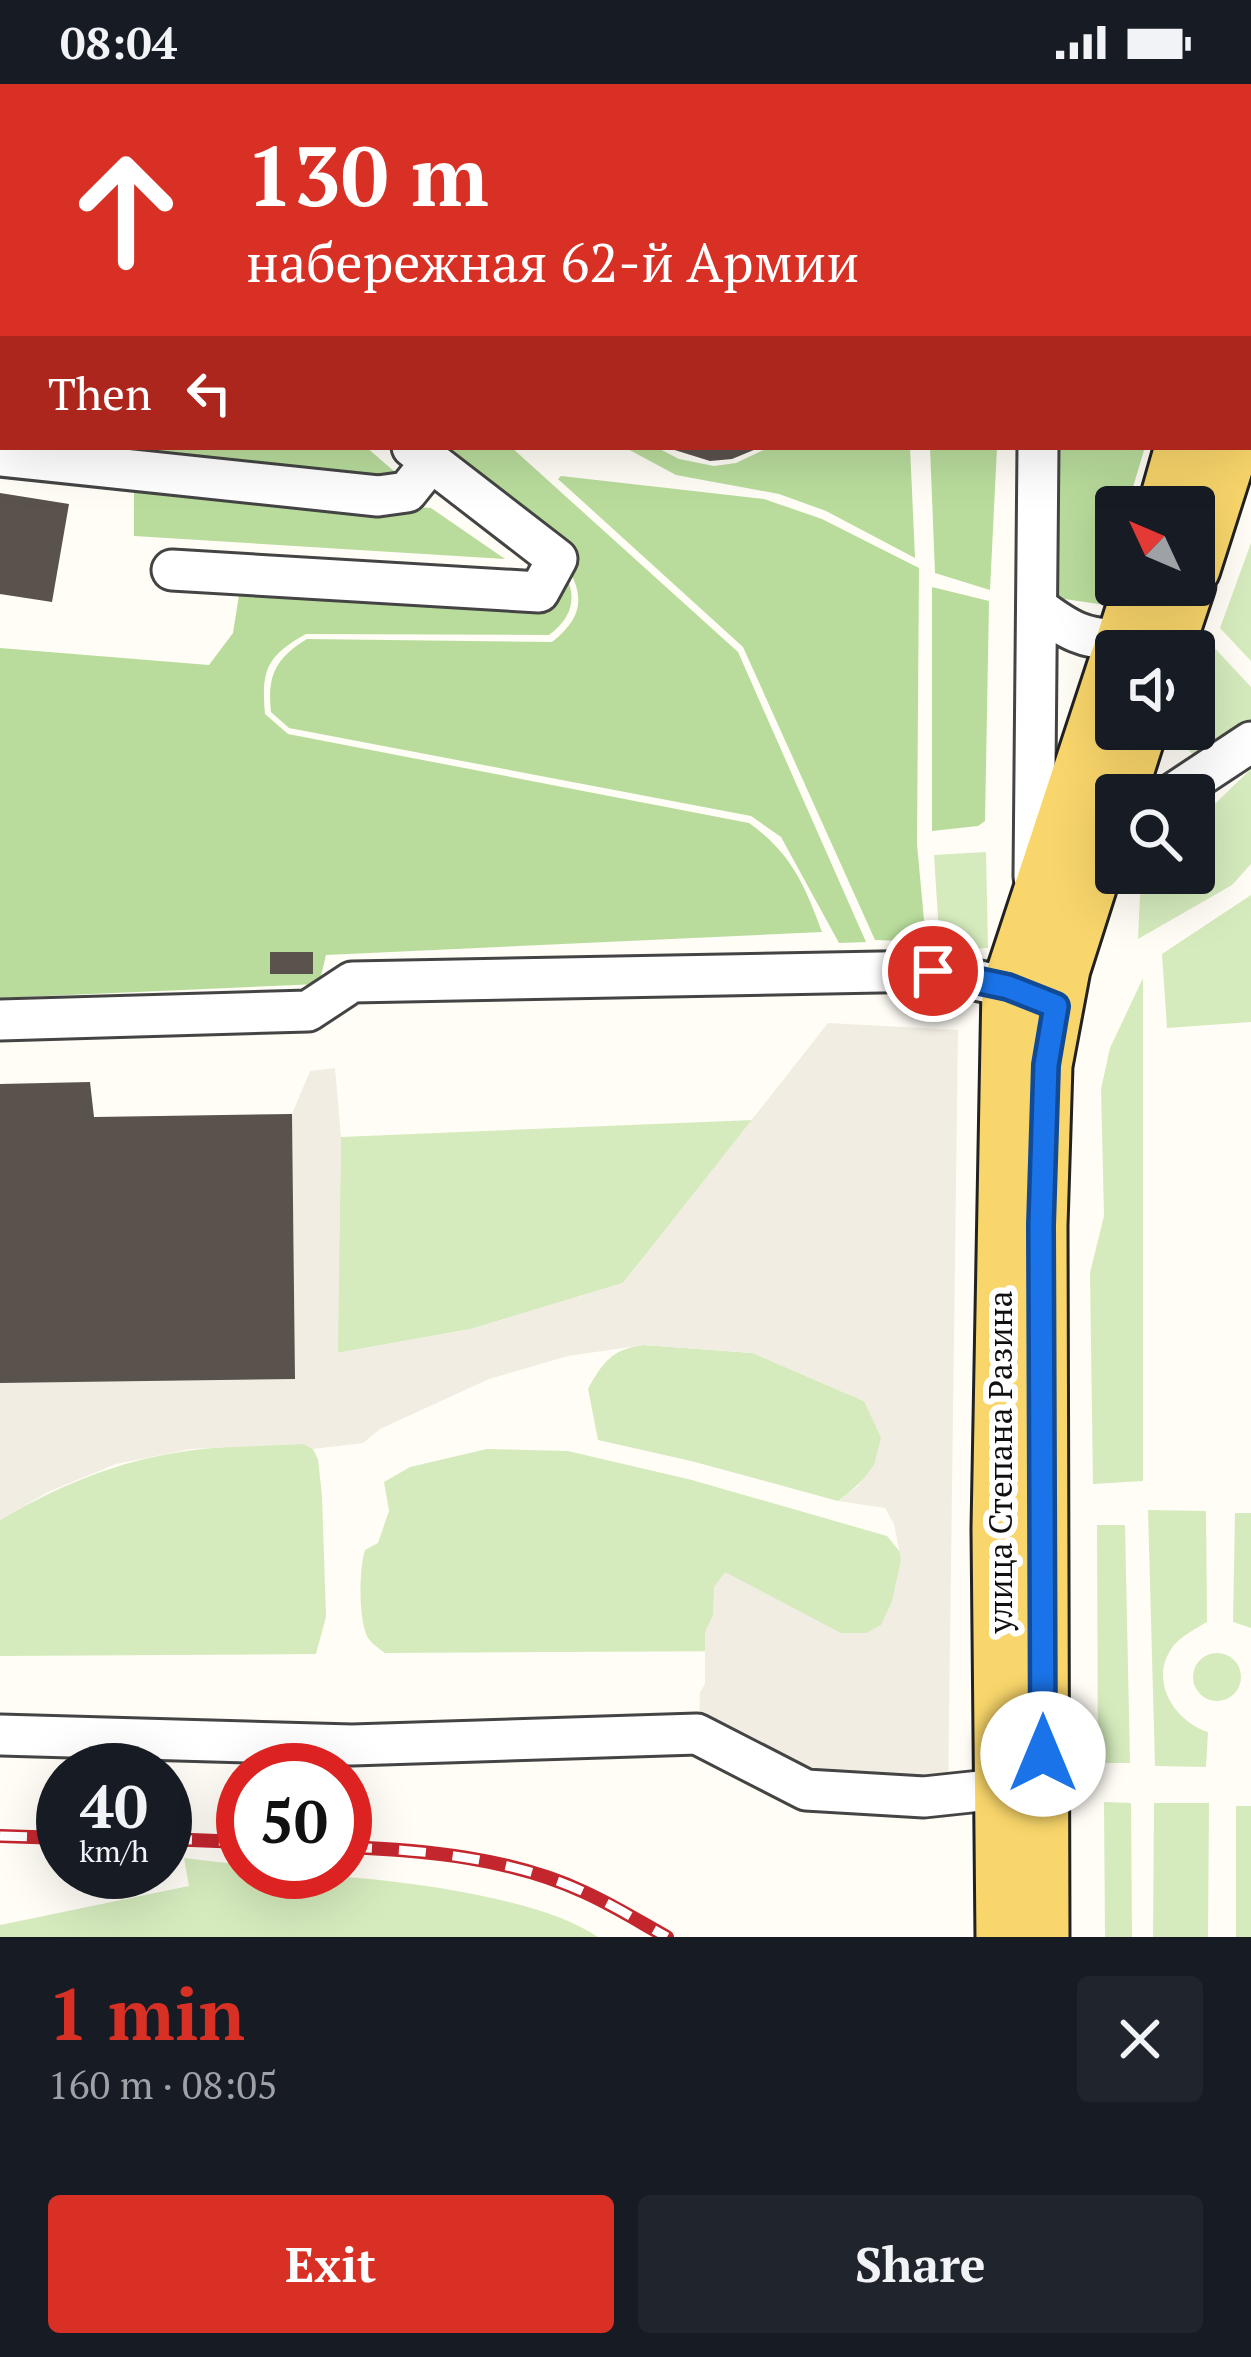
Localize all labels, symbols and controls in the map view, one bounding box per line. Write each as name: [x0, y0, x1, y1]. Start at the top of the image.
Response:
text: 08:04: [60, 12, 177, 72]
text: 130 m: [246, 119, 489, 230]
icon: ahead: [48, 132, 204, 288]
text: набережная 62-й Армии: [246, 226, 859, 297]
icon: left: [176, 360, 242, 426]
text: Then: [48, 363, 152, 423]
north arrow: [1095, 486, 1215, 606]
map controls: [1095, 486, 1215, 894]
button: sound: [1095, 630, 1215, 750]
button: search: [1095, 774, 1215, 894]
pin: [882, 920, 984, 1022]
icon: arrive: [900, 938, 966, 1004]
street label: улица Степана Разина: [978, 1291, 1021, 1634]
position arrow: [980, 1691, 1106, 1817]
speed limit sign: 50: [216, 1743, 372, 1899]
text: 40: [80, 1766, 148, 1845]
text: km/h: [79, 1831, 149, 1871]
text: 1 min: [48, 1965, 245, 2061]
button: close: [1077, 1976, 1203, 2102]
text: 160 m · 08:05: [48, 2058, 278, 2110]
button: Exit: [48, 2195, 614, 2333]
button: Share: [638, 2195, 1203, 2333]

